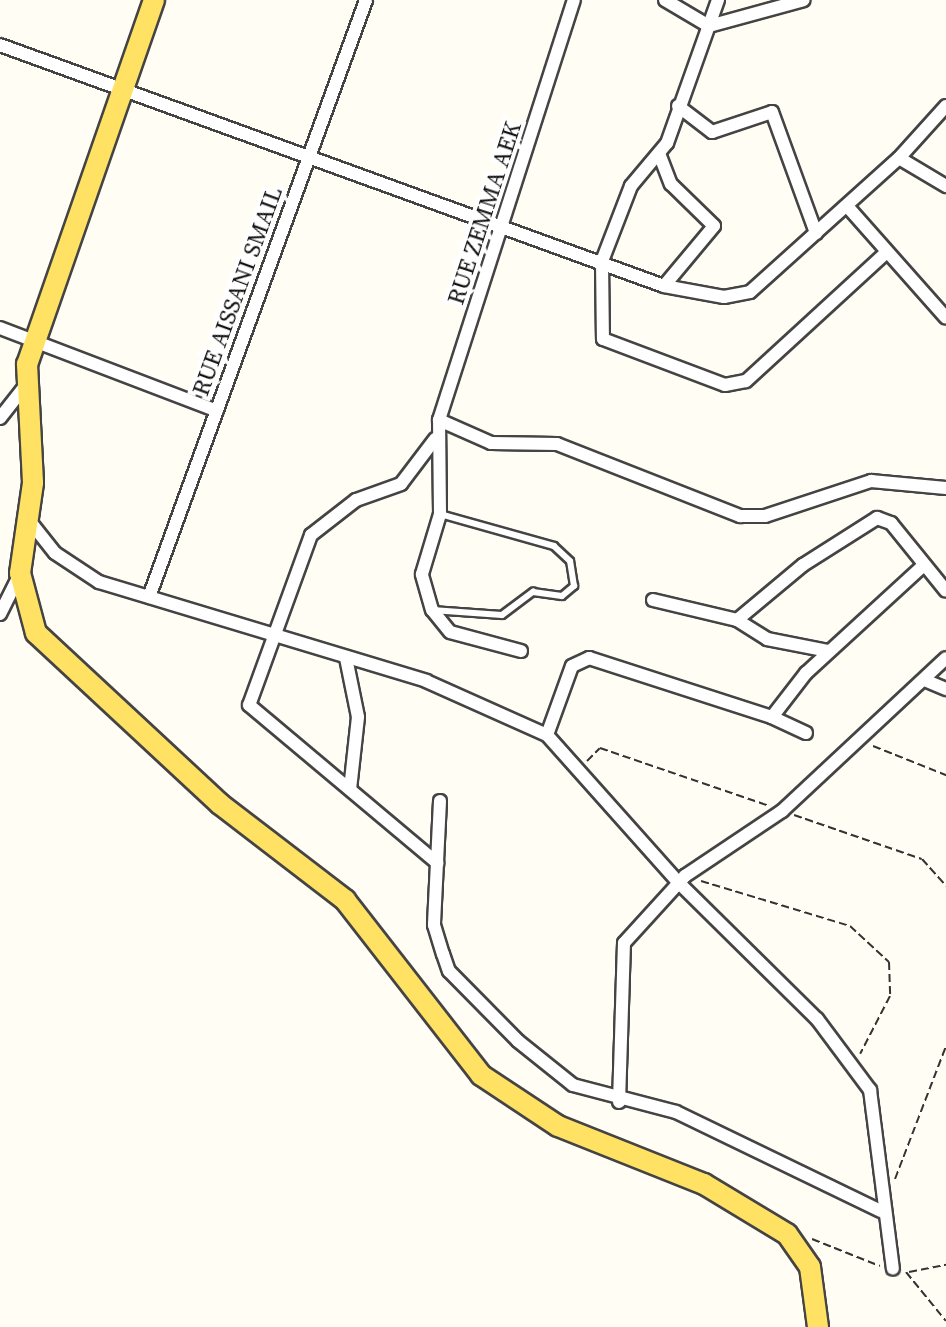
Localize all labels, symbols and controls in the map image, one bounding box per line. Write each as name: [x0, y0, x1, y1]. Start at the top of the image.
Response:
street label: RUE ZEMMA AEK: [441, 118, 527, 308]
street label: RUE AISSANI SMAIL: [186, 182, 288, 400]

